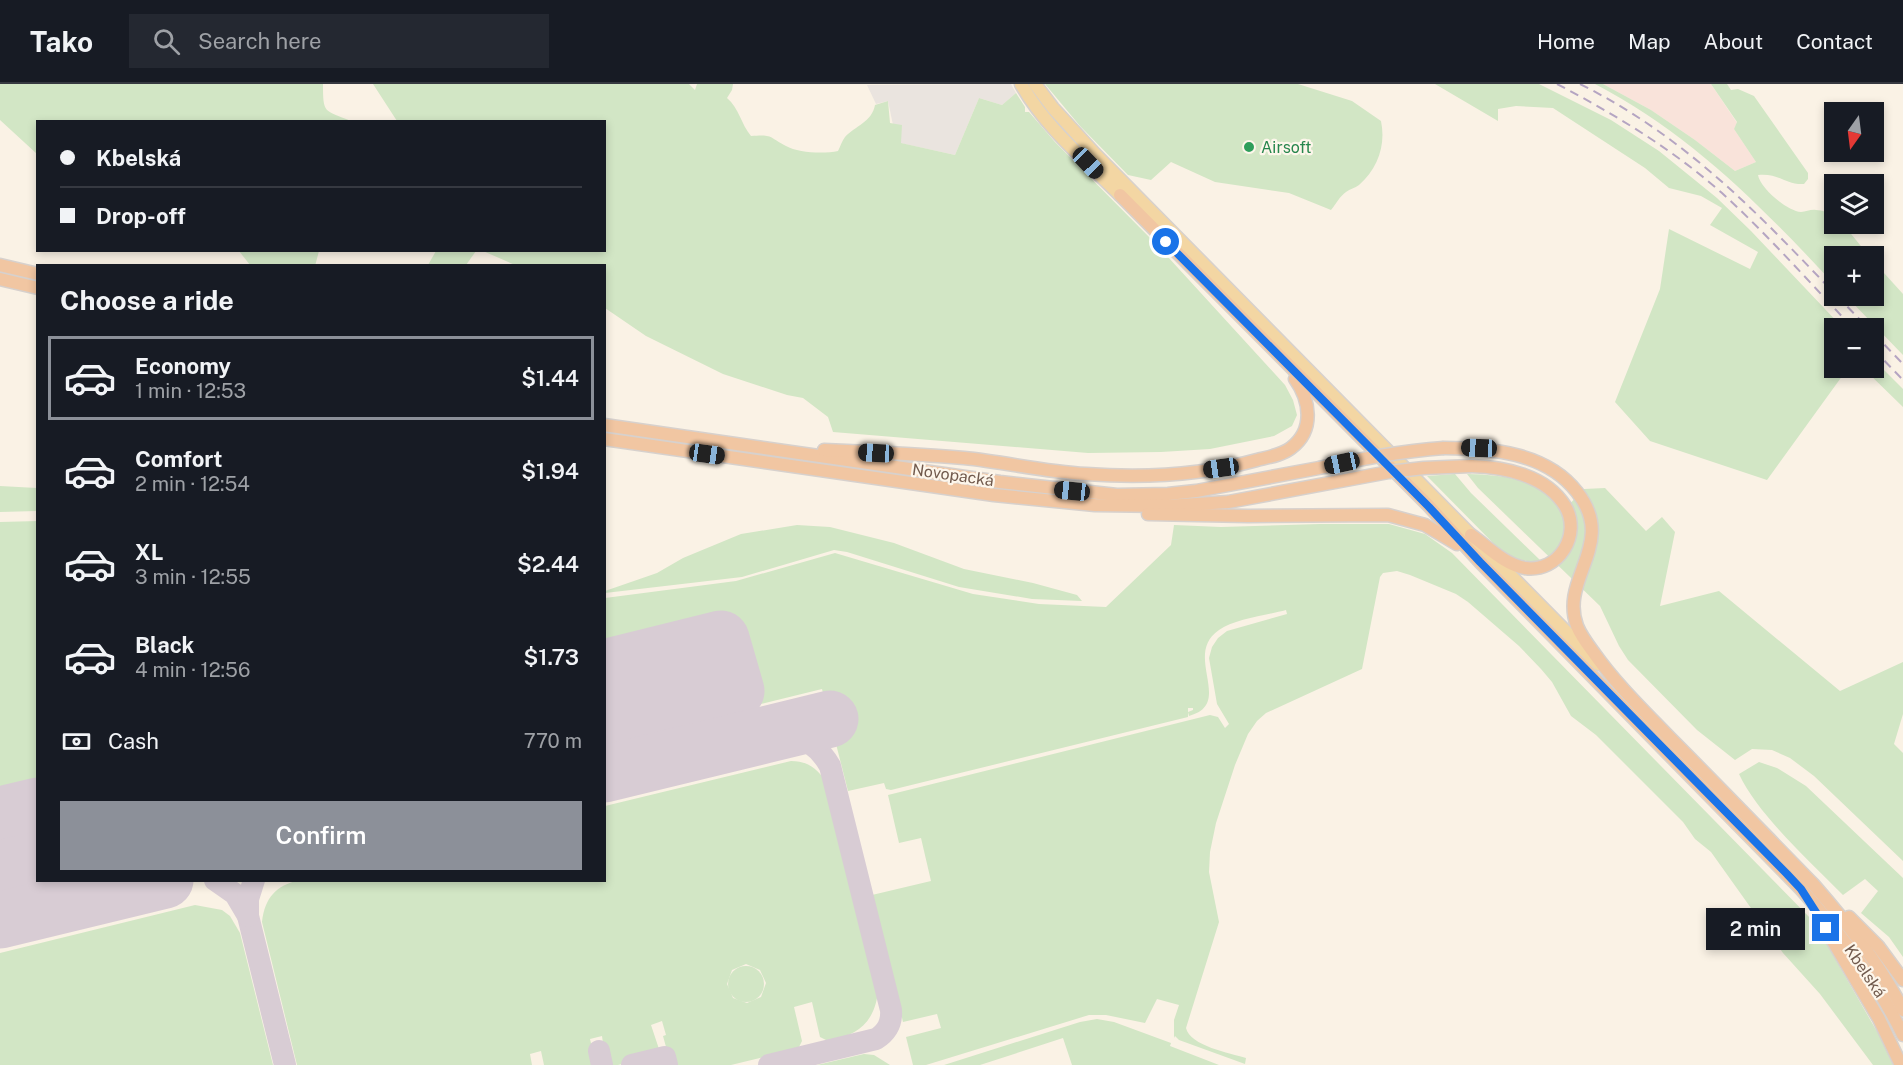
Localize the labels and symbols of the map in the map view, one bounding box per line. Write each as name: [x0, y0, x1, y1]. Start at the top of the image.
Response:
north arrow: [1824, 102, 1884, 162]
place label: Airsoft: [1261, 138, 1312, 157]
marker: Airsoft: [1242, 140, 1256, 154]
car: [1069, 144, 1107, 182]
route start: [1152, 228, 1179, 255]
car: [1461, 438, 1497, 458]
car: [688, 443, 726, 465]
car: [858, 443, 894, 463]
car: [1323, 450, 1361, 476]
car: [1202, 457, 1240, 479]
street label: Novopacká: [911, 460, 995, 490]
car: [1053, 480, 1091, 502]
callout: 2 min: [1706, 907, 1805, 949]
route end: [1812, 914, 1839, 941]
street label: Kbelská: [1840, 941, 1890, 1001]

